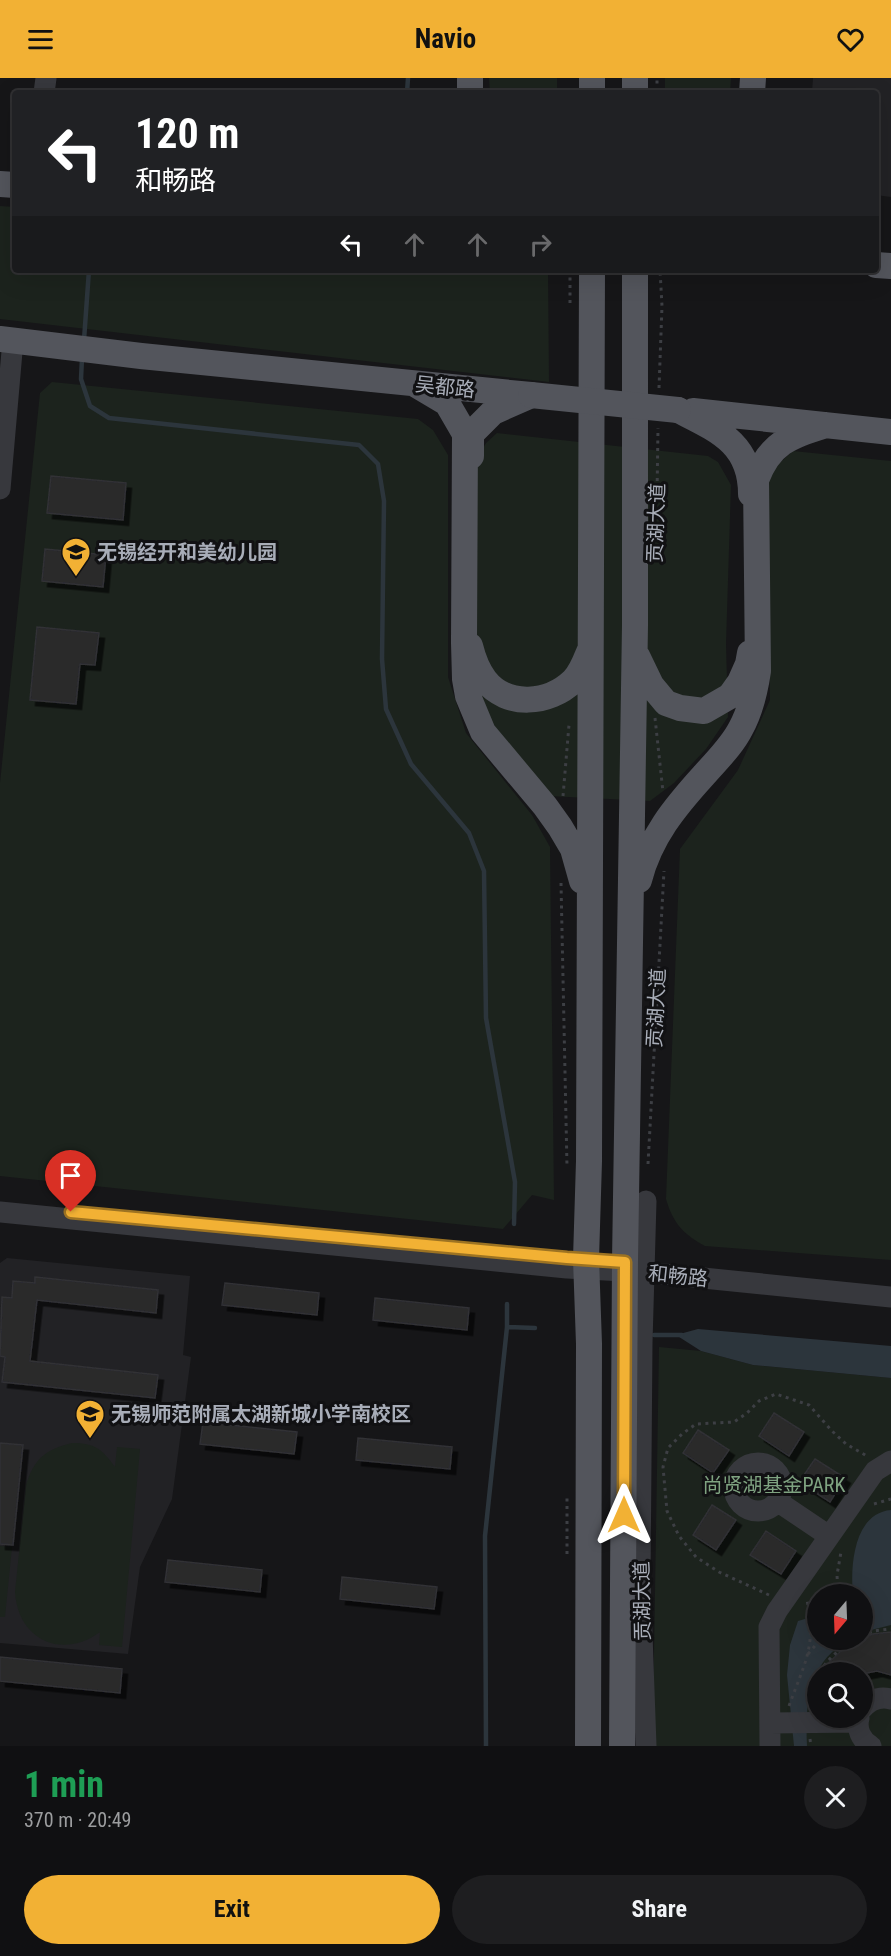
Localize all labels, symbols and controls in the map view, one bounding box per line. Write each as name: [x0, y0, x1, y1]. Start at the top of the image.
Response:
icon: menu: [24, 23, 57, 56]
text: Navio: [415, 23, 476, 55]
icon: heart: [834, 23, 867, 56]
text: 120 m: [135, 109, 240, 158]
icon: left: [36, 114, 114, 192]
text: 和畅路: [135, 165, 216, 197]
icon: left: [335, 228, 368, 261]
icon: ahead: [398, 228, 431, 261]
icon: ahead: [461, 228, 494, 261]
icon: right: [524, 228, 557, 261]
street label: 吴都路: [414, 372, 476, 402]
street label: 贡湖大道: [643, 483, 669, 563]
school or university icon: 无锡经开和美幼儿园: [60, 536, 92, 578]
place label: 无锡经开和美幼儿园: [97, 540, 277, 564]
street label: 贡湖大道: [642, 967, 670, 1049]
pin: [45, 1150, 96, 1212]
icon: arrive: [54, 1159, 87, 1192]
street label: 和畅路: [647, 1261, 709, 1291]
school or university icon: 无锡师范附属太湖新城小学南校区: [74, 1398, 106, 1440]
place label: 无锡师范附属太湖新城小学南校区: [111, 1402, 411, 1426]
park label: 尚贤湖基金PARK: [703, 1473, 845, 1497]
position arrow: [592, 1483, 656, 1547]
street label: 贡湖大道: [629, 1561, 655, 1641]
north arrow: [807, 1584, 873, 1650]
map controls: [807, 1584, 873, 1728]
button: search: [807, 1662, 873, 1728]
text: 1 min: [24, 1764, 104, 1806]
button: close: [804, 1766, 867, 1829]
text: 370 m · 20:49: [24, 1808, 131, 1832]
button: Exit: [24, 1875, 440, 1944]
button: Share: [452, 1875, 867, 1944]

